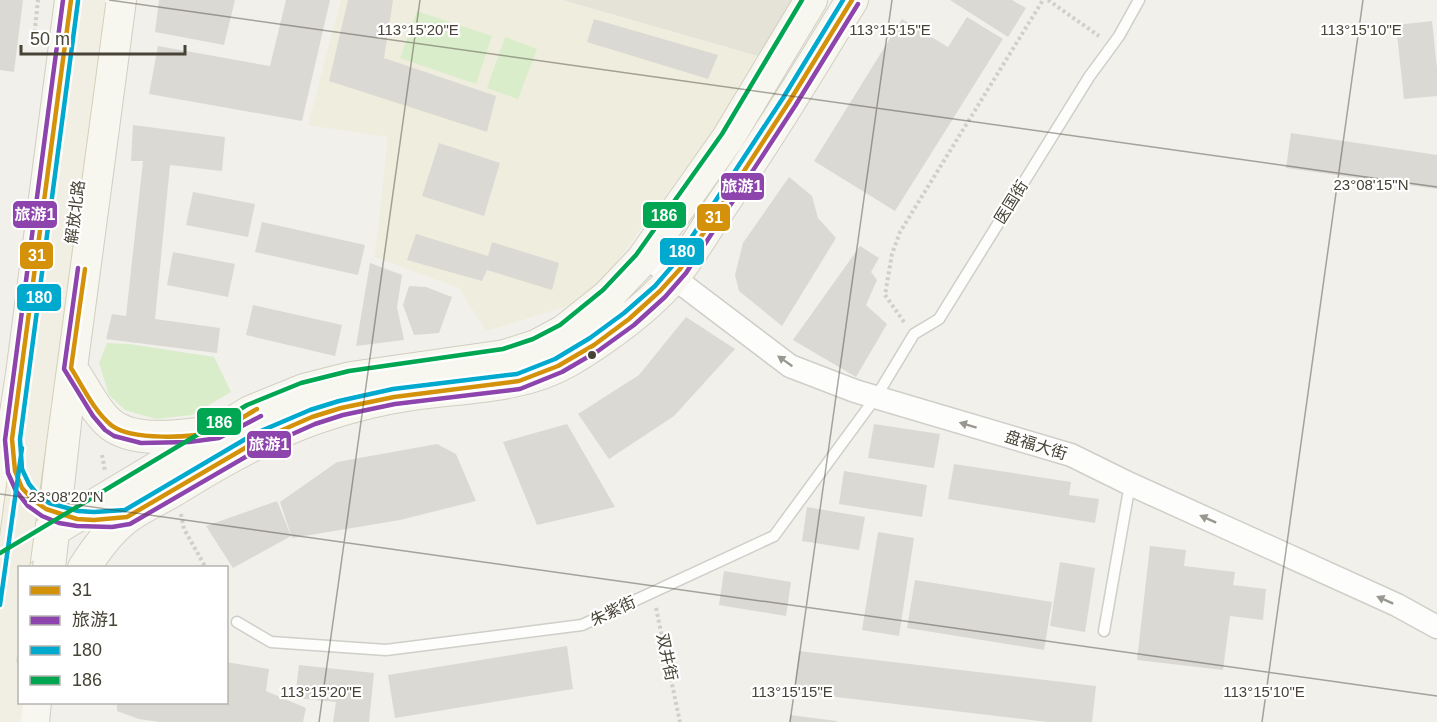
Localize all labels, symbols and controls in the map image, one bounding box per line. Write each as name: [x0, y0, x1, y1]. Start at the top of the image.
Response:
scale bar: [21, 18, 184, 56]
text: 113°15'20"E: [377, 21, 459, 38]
text: 113°15'15"E: [849, 21, 931, 38]
text: 113°15'10"E: [1320, 21, 1402, 38]
text: 50 m: [30, 29, 70, 49]
line badge: 旅游1: [720, 172, 765, 201]
text: 23°08'15"N: [1333, 176, 1409, 193]
street label: 医国街: [991, 177, 1031, 227]
text: 旅游1: [722, 178, 763, 195]
street label: 解放北路: [63, 179, 87, 245]
line badge: 旅游1: [12, 200, 58, 229]
line badge: 186: [642, 201, 687, 229]
line badge: 31: [696, 203, 731, 232]
text: 旅游1: [15, 206, 56, 223]
text: 186: [651, 207, 677, 224]
text: 31: [705, 209, 723, 226]
line badge: 180: [659, 237, 705, 266]
line badge: 31: [19, 241, 54, 270]
text: 180: [669, 243, 695, 260]
text: 31: [28, 247, 46, 264]
line badge: 180: [16, 283, 62, 312]
text: 180: [26, 289, 52, 306]
unlabelled marker: [586, 349, 598, 361]
one-way arrow: [777, 355, 793, 367]
line badge: 186: [196, 407, 242, 436]
text: 186: [206, 414, 232, 431]
one-way arrow: [959, 420, 977, 429]
street label: 盘福大街: [1003, 428, 1069, 462]
line badge: 旅游1: [246, 430, 292, 459]
text: 旅游1: [249, 436, 290, 453]
text: 23°08'20"N: [28, 488, 104, 505]
one-way arrow: [1199, 515, 1216, 524]
legend: [18, 566, 228, 704]
text: 31: [72, 580, 92, 600]
street label: 朱紫街: [588, 593, 638, 629]
one-way arrow: [1377, 595, 1394, 604]
text: 旅游1: [72, 610, 118, 630]
street label: 双井街: [654, 632, 680, 682]
text: 180: [72, 640, 102, 660]
text: 186: [72, 670, 102, 690]
text: 113°15'20"E: [280, 683, 362, 700]
text: 113°15'15"E: [751, 683, 833, 700]
text: 113°15'10"E: [1223, 683, 1305, 700]

